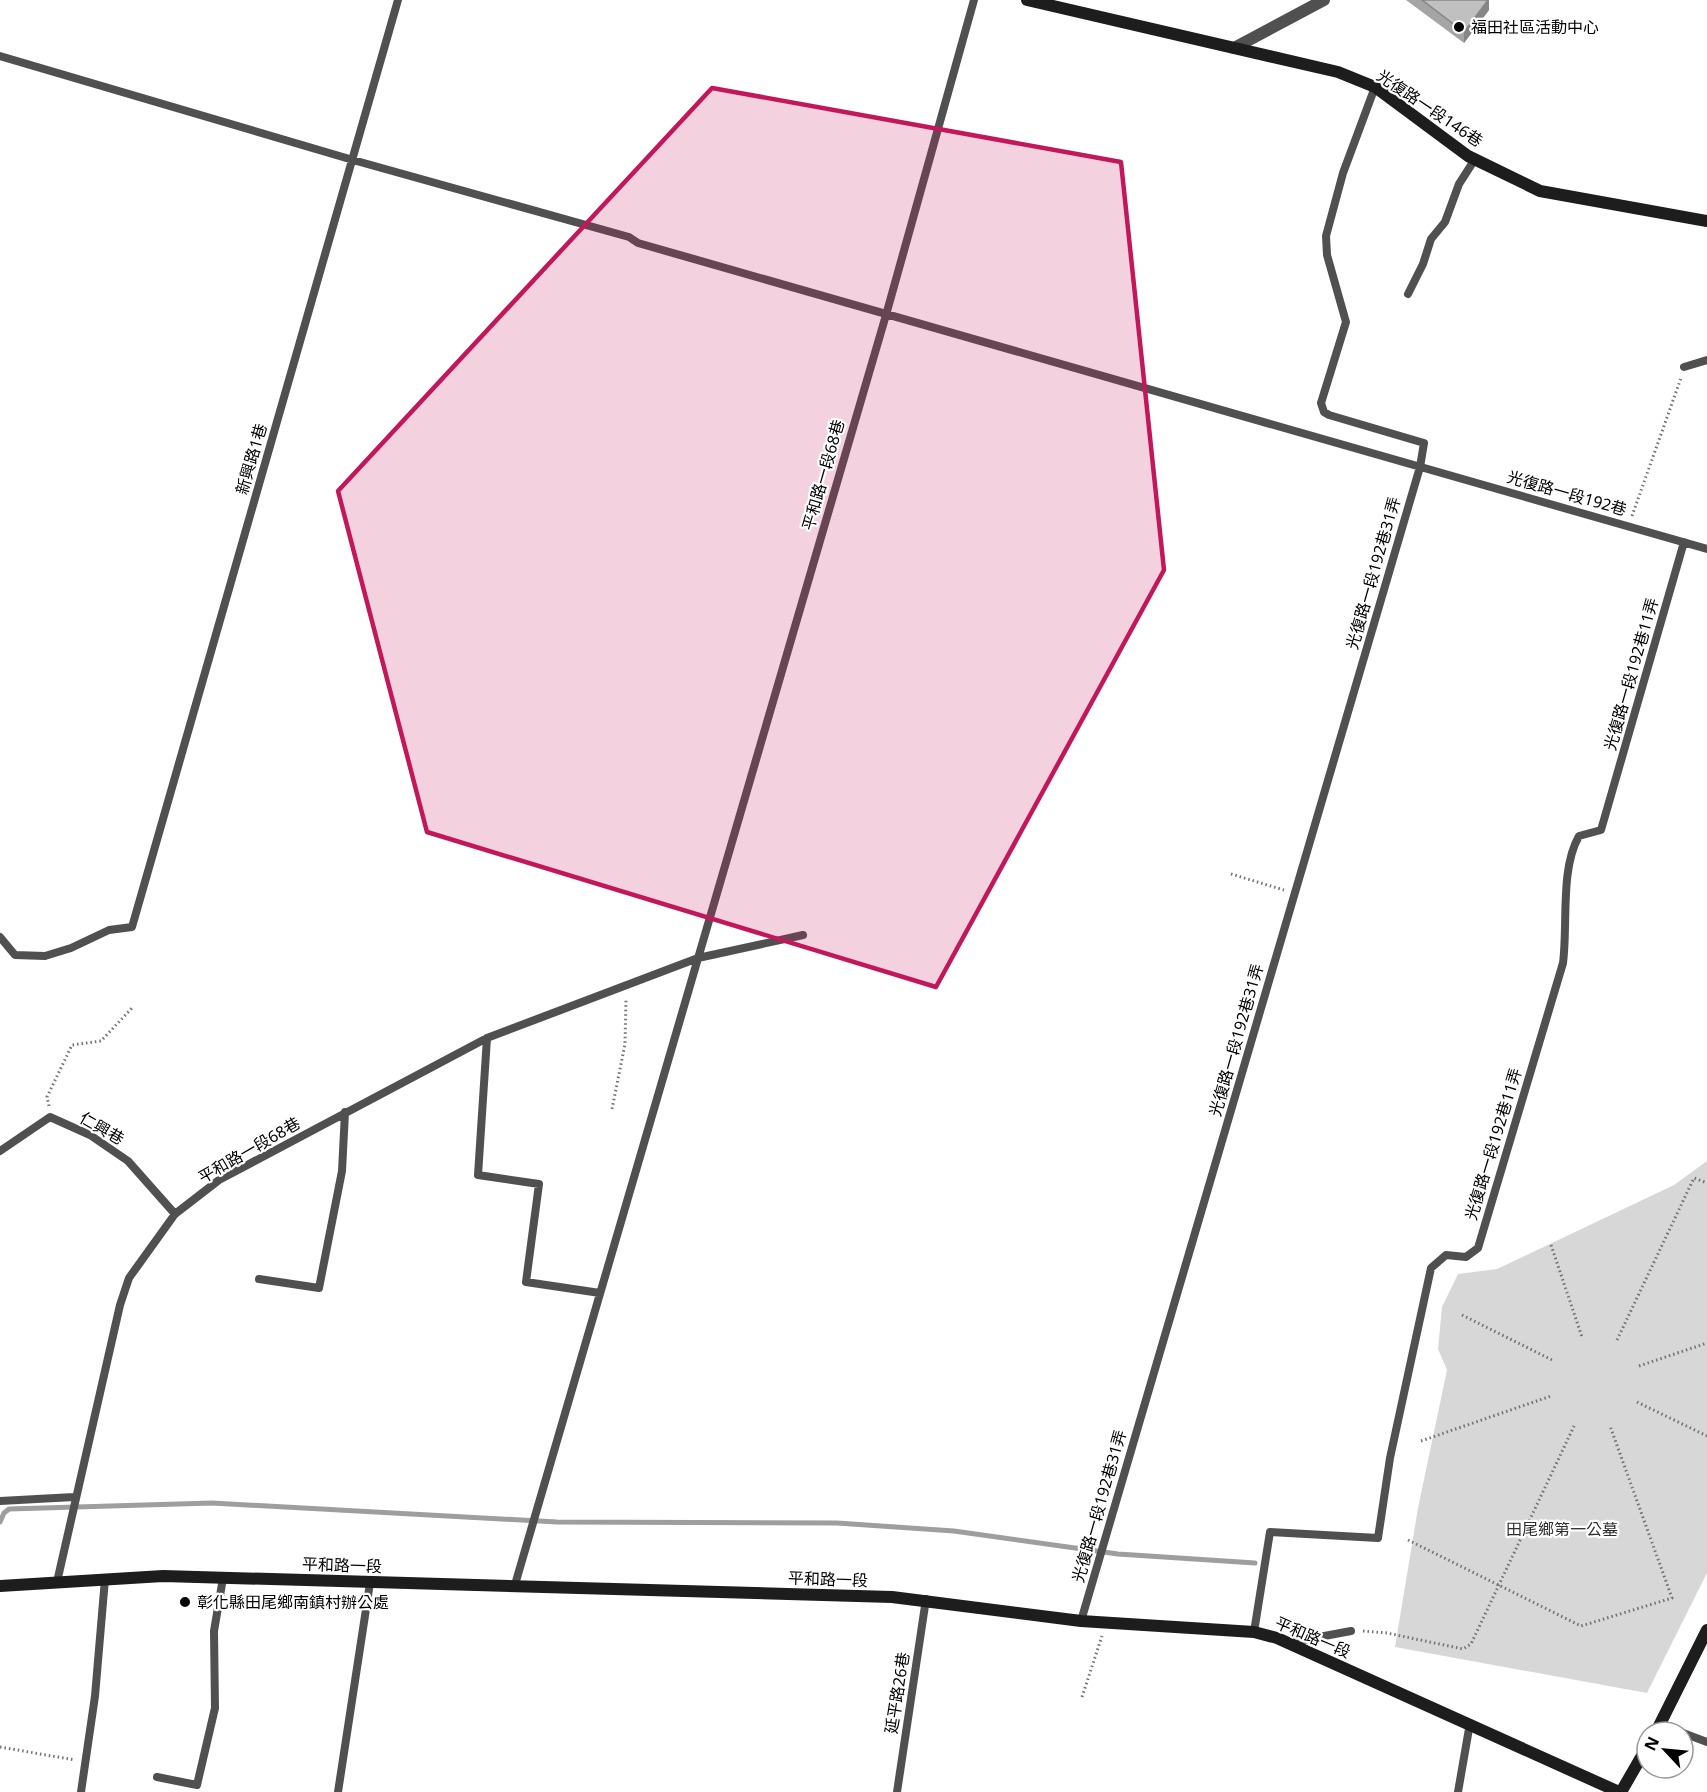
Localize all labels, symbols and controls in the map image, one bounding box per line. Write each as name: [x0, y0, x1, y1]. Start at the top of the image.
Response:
place label: 福田社區活動中心: [1471, 16, 1599, 38]
marker: 福田社區活動中心: [1452, 20, 1466, 34]
street label: 光復路一段146巷: [1373, 64, 1487, 152]
street label: 平和路一段68巷: [797, 417, 849, 533]
street label: 新興路1巷: [230, 421, 272, 497]
street label: 光復路一段192巷: [1505, 465, 1629, 521]
street label: 光復路一段192巷31弄: [1341, 494, 1405, 652]
street label: 光復路一段192巷11弄: [1599, 595, 1663, 753]
street label: 光復路一段192巷31弄: [1204, 961, 1268, 1119]
street label: 光復路一段192巷11弄: [1459, 1065, 1527, 1223]
street label: 仁興巷: [76, 1106, 128, 1150]
street label: 平和路一段68巷: [194, 1112, 304, 1188]
street label: 光復路一段192巷31弄: [1067, 1427, 1131, 1585]
park label: 田尾鄉第一公墓: [1506, 1518, 1618, 1540]
street label: 平和路一段: [302, 1553, 382, 1577]
street label: 平和路一段: [788, 1567, 868, 1591]
place label: 彰化縣田尾鄉南鎮村辦公處: [197, 1591, 389, 1613]
marker: 彰化縣田尾鄉南鎮村辦公處: [178, 1595, 192, 1609]
street label: 平和路一段: [1272, 1611, 1354, 1663]
street label: 延平路26巷: [880, 1651, 914, 1735]
north arrow: [1635, 1720, 1695, 1780]
text: N: [1639, 1733, 1664, 1754]

